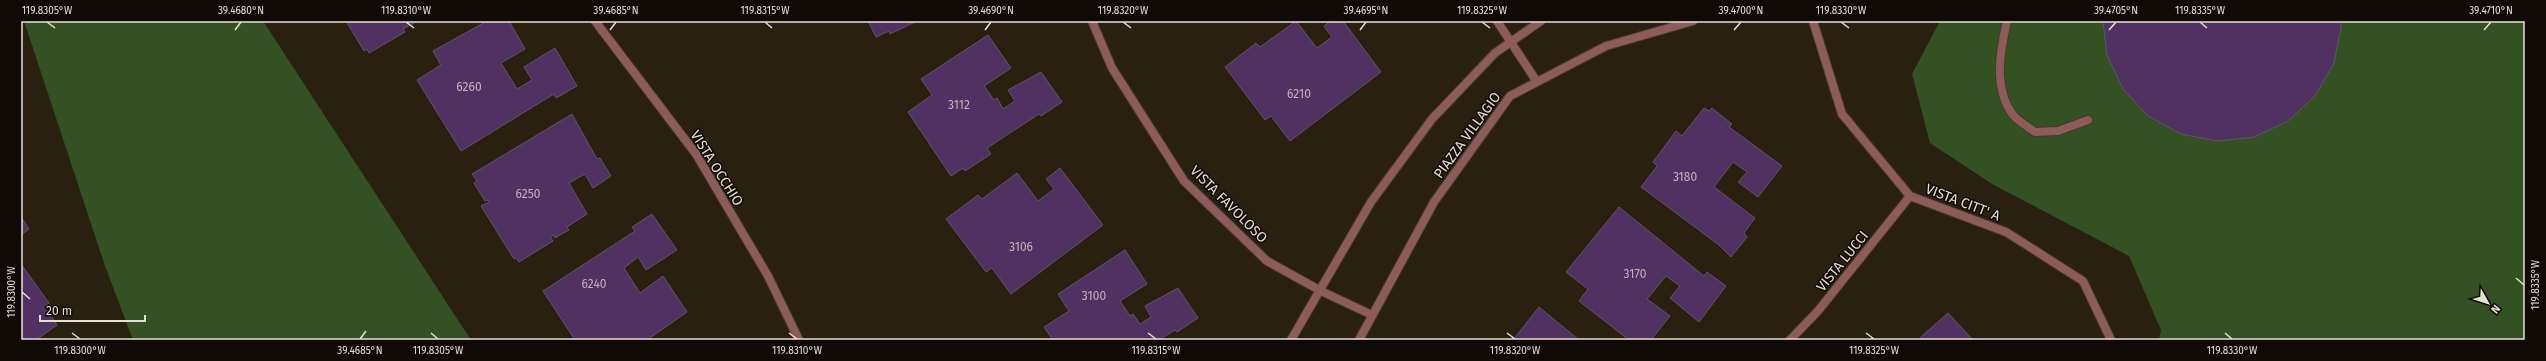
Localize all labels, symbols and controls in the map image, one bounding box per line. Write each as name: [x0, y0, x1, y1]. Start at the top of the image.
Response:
text: 119.8305°W: [22, 5, 73, 17]
text: 39.4680°N: [218, 5, 264, 17]
text: 119.8310°W: [381, 5, 432, 17]
text: 39.4685°N: [593, 5, 639, 17]
text: 119.8315°W: [740, 5, 790, 17]
text: 39.4690°N: [968, 5, 1014, 17]
text: 119.8320°W: [1098, 5, 1149, 17]
text: 39.4695°N: [1344, 5, 1388, 17]
text: 119.8325°W: [1457, 5, 1508, 17]
text: 39.4700°N: [1719, 5, 1763, 17]
text: 119.8330°W: [1816, 5, 1867, 17]
text: 39.4705°N: [2094, 5, 2138, 17]
text: 119.8335°W: [2175, 5, 2226, 17]
text: 39.4710°N: [2469, 5, 2513, 17]
house number: 6260: [456, 80, 482, 94]
house number: 6210: [1287, 87, 1311, 101]
street label: PIAZZA VILLAGIO: [1430, 89, 1505, 182]
house number: 3112: [948, 98, 970, 112]
street label: VISTA OCCHIO: [687, 127, 747, 209]
street label: VISTA FAVOLOSO: [1186, 162, 1271, 247]
house number: 3180: [1673, 170, 1697, 184]
street label: VISTA CITT' A: [1923, 180, 2003, 225]
house number: 6250: [516, 187, 541, 201]
street label: VISTA LUCCI: [1813, 228, 1872, 295]
house number: 3106: [1009, 240, 1033, 254]
text: 119.8335°W: [2530, 259, 2542, 310]
text: 119.8300°W: [6, 266, 18, 318]
house number: 3170: [1624, 267, 1647, 281]
house number: 6240: [582, 277, 607, 291]
north arrow: [2468, 283, 2508, 323]
house number: 3100: [1082, 289, 1106, 303]
scale bar: [40, 297, 145, 323]
text: N: [2488, 302, 2503, 316]
text: 20 m: [46, 304, 72, 318]
text: 119.8300°W: [54, 345, 106, 357]
text: 39.4685°N: [337, 345, 383, 357]
text: 119.8305°W: [413, 345, 464, 357]
text: 119.8310°W: [772, 345, 823, 357]
text: 119.8315°W: [1131, 345, 1181, 357]
text: 119.8320°W: [1490, 345, 1541, 357]
text: 119.8325°W: [1849, 345, 1900, 357]
text: 119.8330°W: [2207, 345, 2258, 357]

